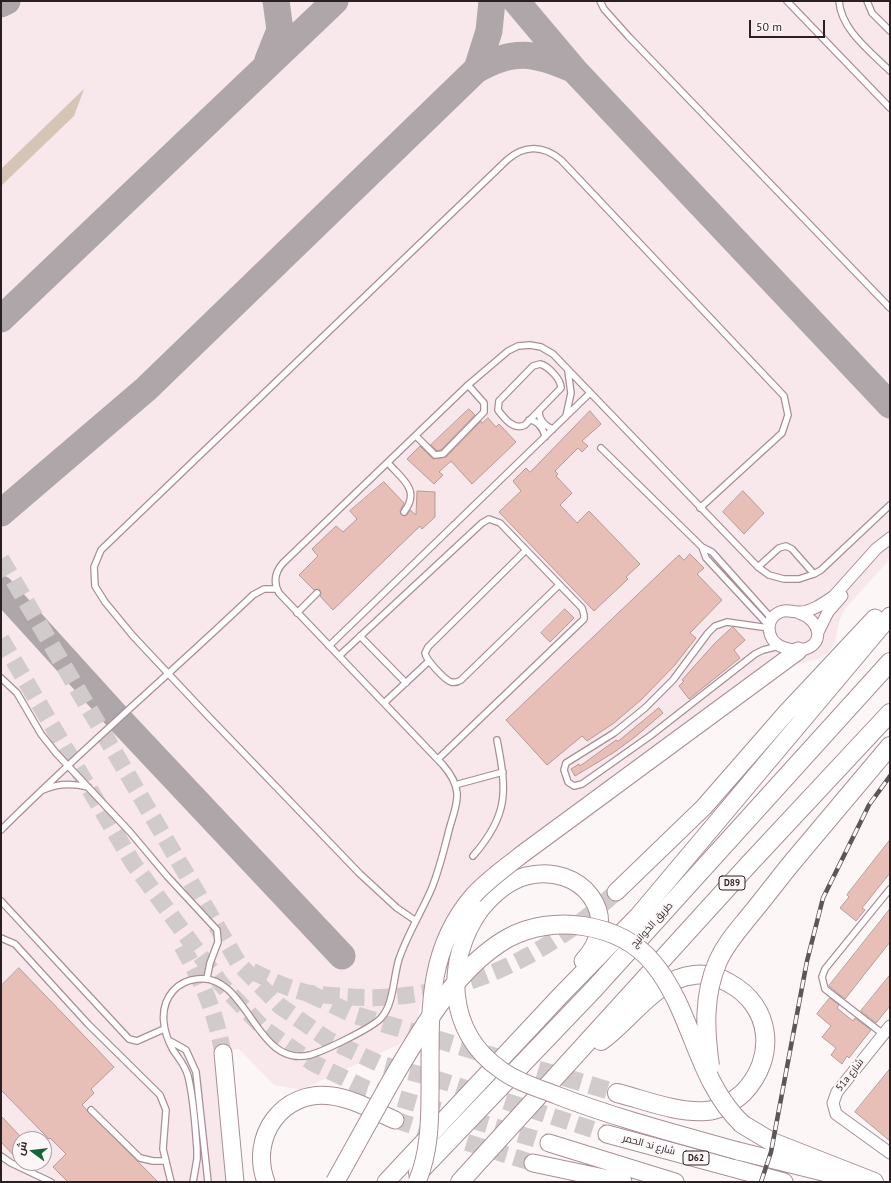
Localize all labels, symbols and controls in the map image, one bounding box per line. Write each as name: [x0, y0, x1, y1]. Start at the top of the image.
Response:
scale bar: [751, 12, 827, 38]
text: 50 m: [756, 19, 782, 34]
road number: D89: [719, 876, 745, 890]
street label: طريق الخوانيج: [628, 900, 676, 950]
street label: 51a شارع: [834, 1056, 866, 1094]
north arrow: [12, 1131, 52, 1171]
street label: شارع ند الحمر: [621, 1132, 677, 1158]
text: ش: [13, 1140, 30, 1157]
road number: D62: [683, 1151, 709, 1165]

